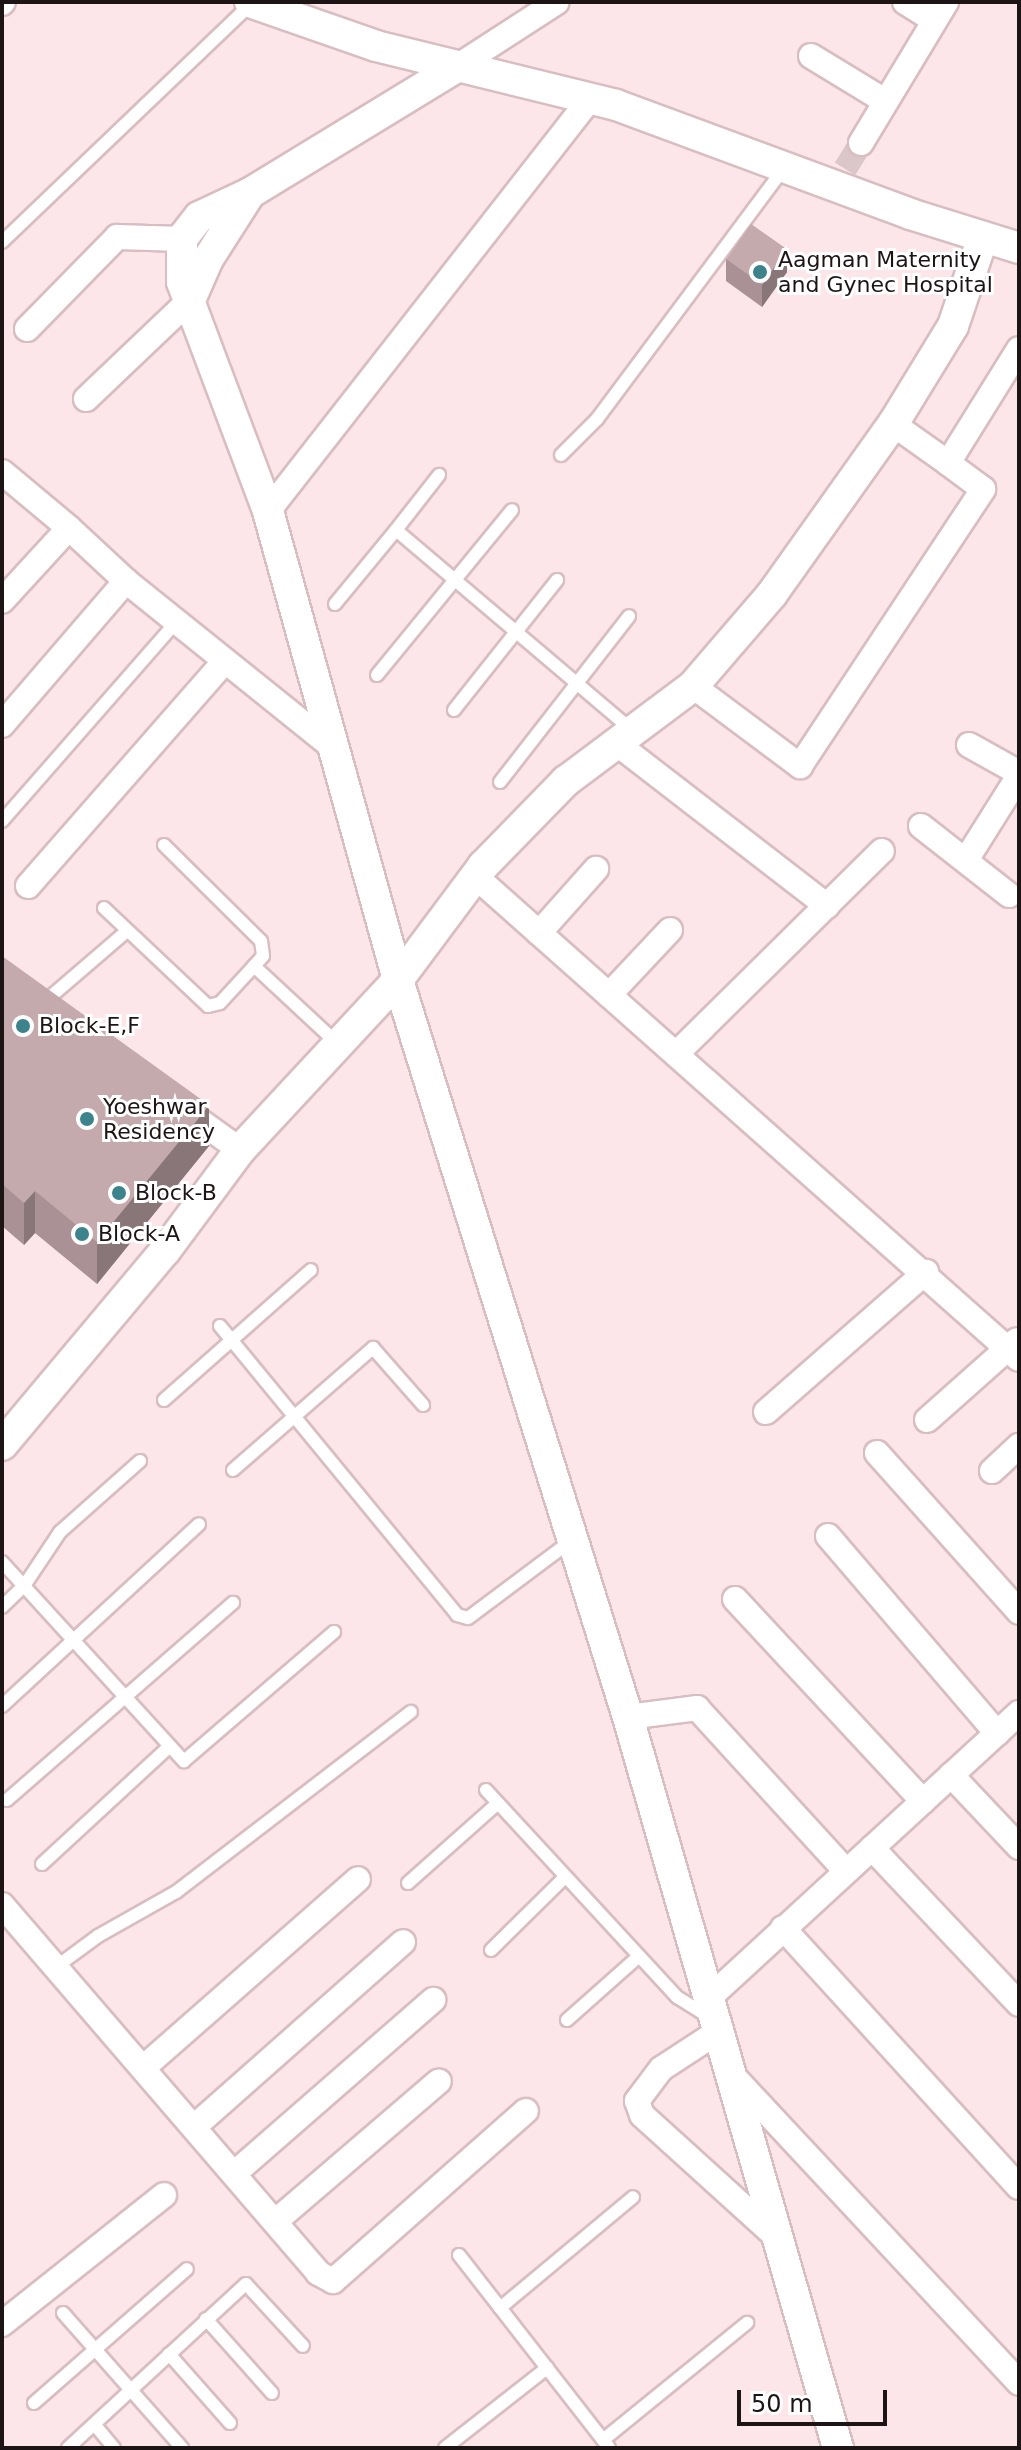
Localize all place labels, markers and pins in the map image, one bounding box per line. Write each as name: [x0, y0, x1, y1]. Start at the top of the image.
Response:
place label: Aagman Maternity and Gynec Hospital: [778, 246, 993, 298]
marker: Aagman Maternity and Gynec Hospital: [749, 261, 771, 283]
place label: Block-E,F: [39, 1013, 140, 1039]
marker: Block-E,F: [14, 1017, 32, 1035]
place label: Yoeshwar Residency: [103, 1093, 215, 1144]
marker: Yoeshwar Residency: [78, 1110, 96, 1128]
place label: Block-B: [135, 1180, 217, 1206]
marker: Block-B: [110, 1184, 128, 1202]
place label: Block-A: [98, 1221, 180, 1247]
marker: Block-A: [73, 1225, 91, 1243]

